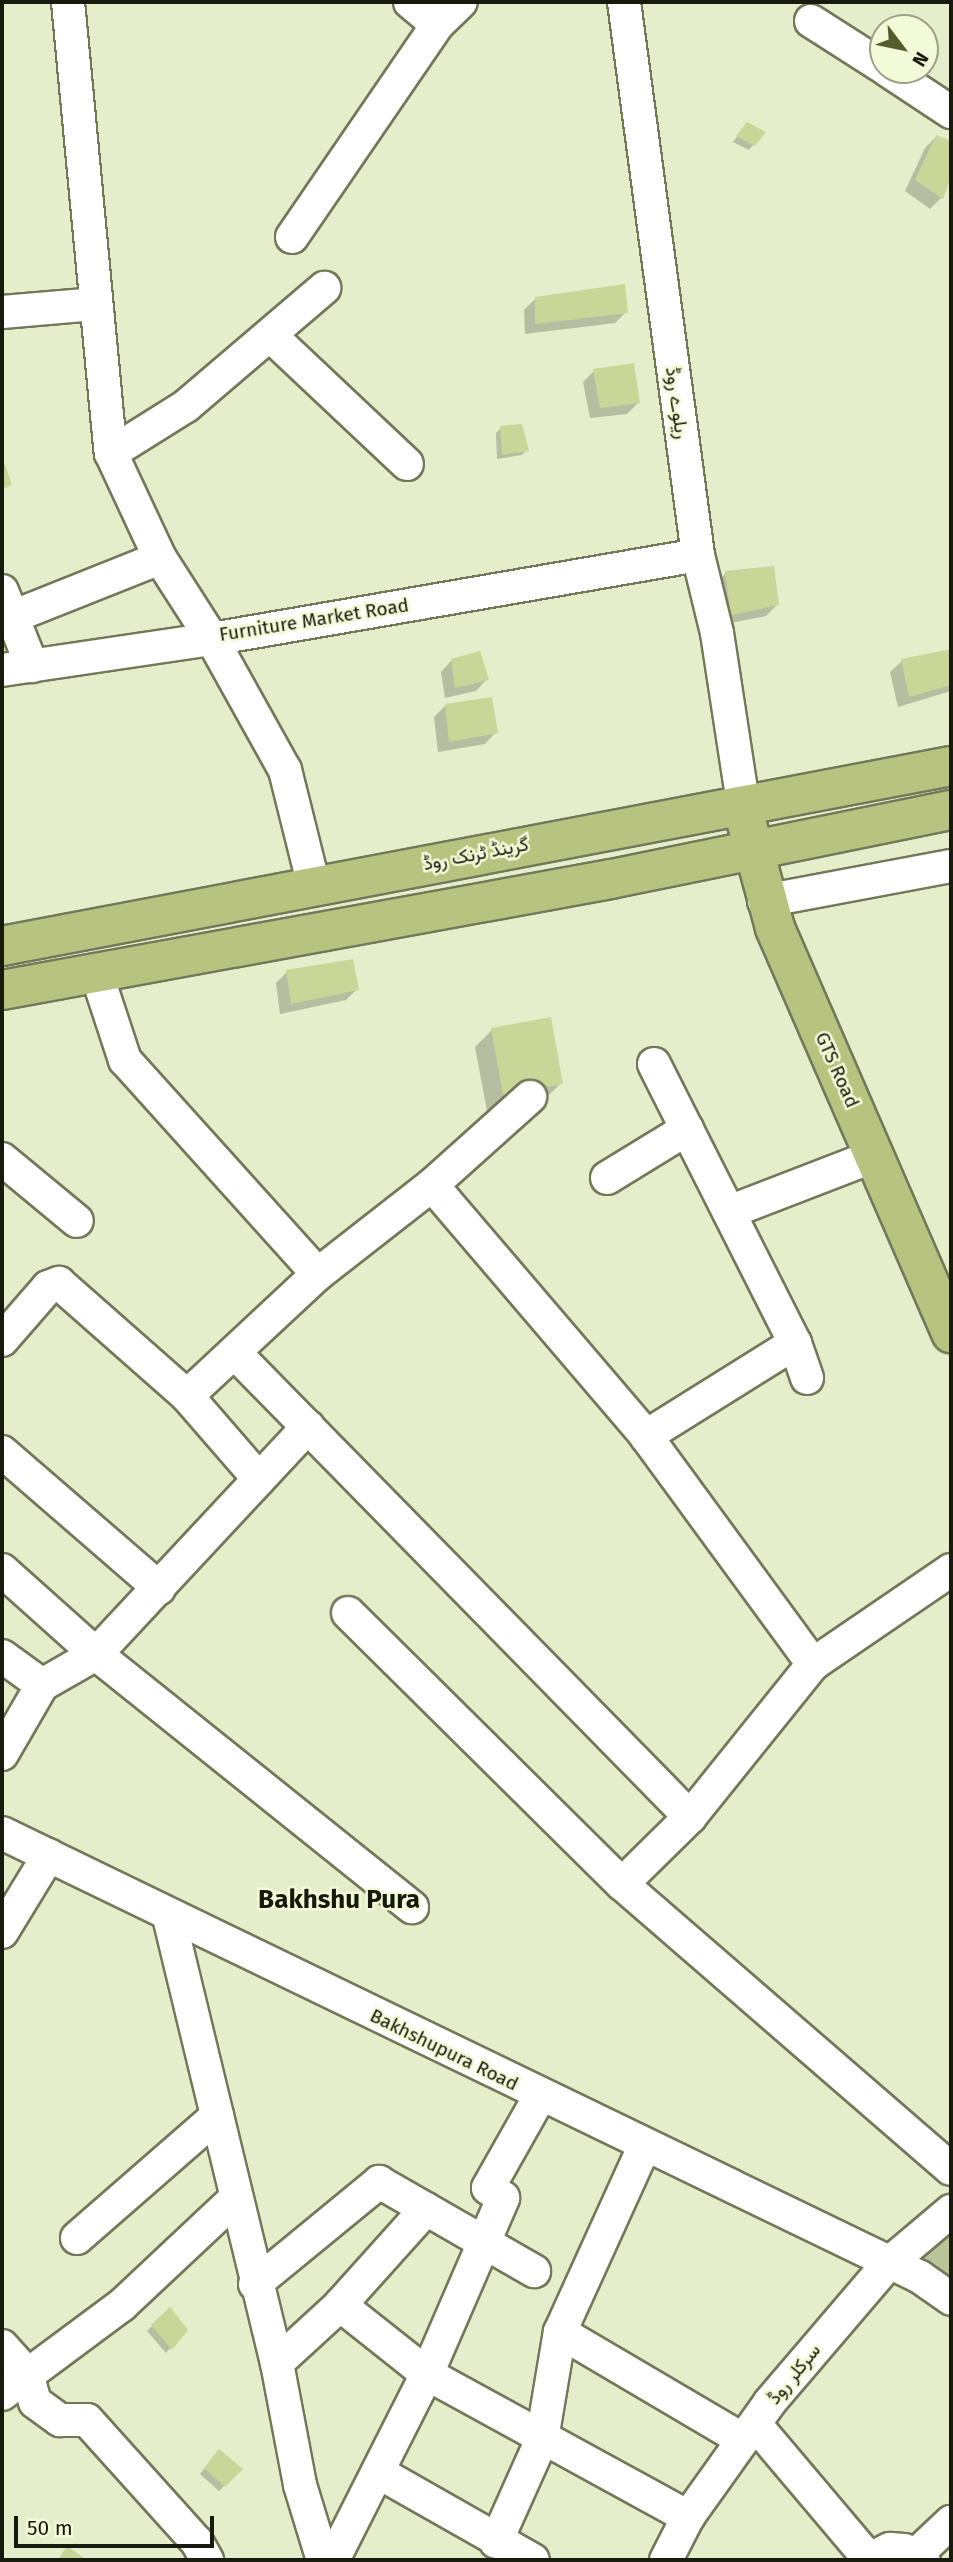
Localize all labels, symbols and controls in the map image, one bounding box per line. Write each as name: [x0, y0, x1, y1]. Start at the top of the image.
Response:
north arrow: [869, 14, 939, 84]
text: N: [907, 48, 934, 71]
street label: ریلوے روڈ: [661, 365, 693, 441]
street label: Furniture Market Road: [218, 594, 410, 646]
street label: گرینڈ ٹرنک روڈ: [421, 833, 531, 875]
street label: GTS Road: [810, 1029, 864, 1111]
district label: Bakhshu Pura: [258, 1884, 420, 1916]
street label: Bakhshupura Road: [366, 2004, 522, 2096]
street label: سرکلر روڈ: [763, 2339, 825, 2409]
scale bar: [18, 2502, 217, 2546]
text: 50 m: [27, 2515, 73, 2541]

